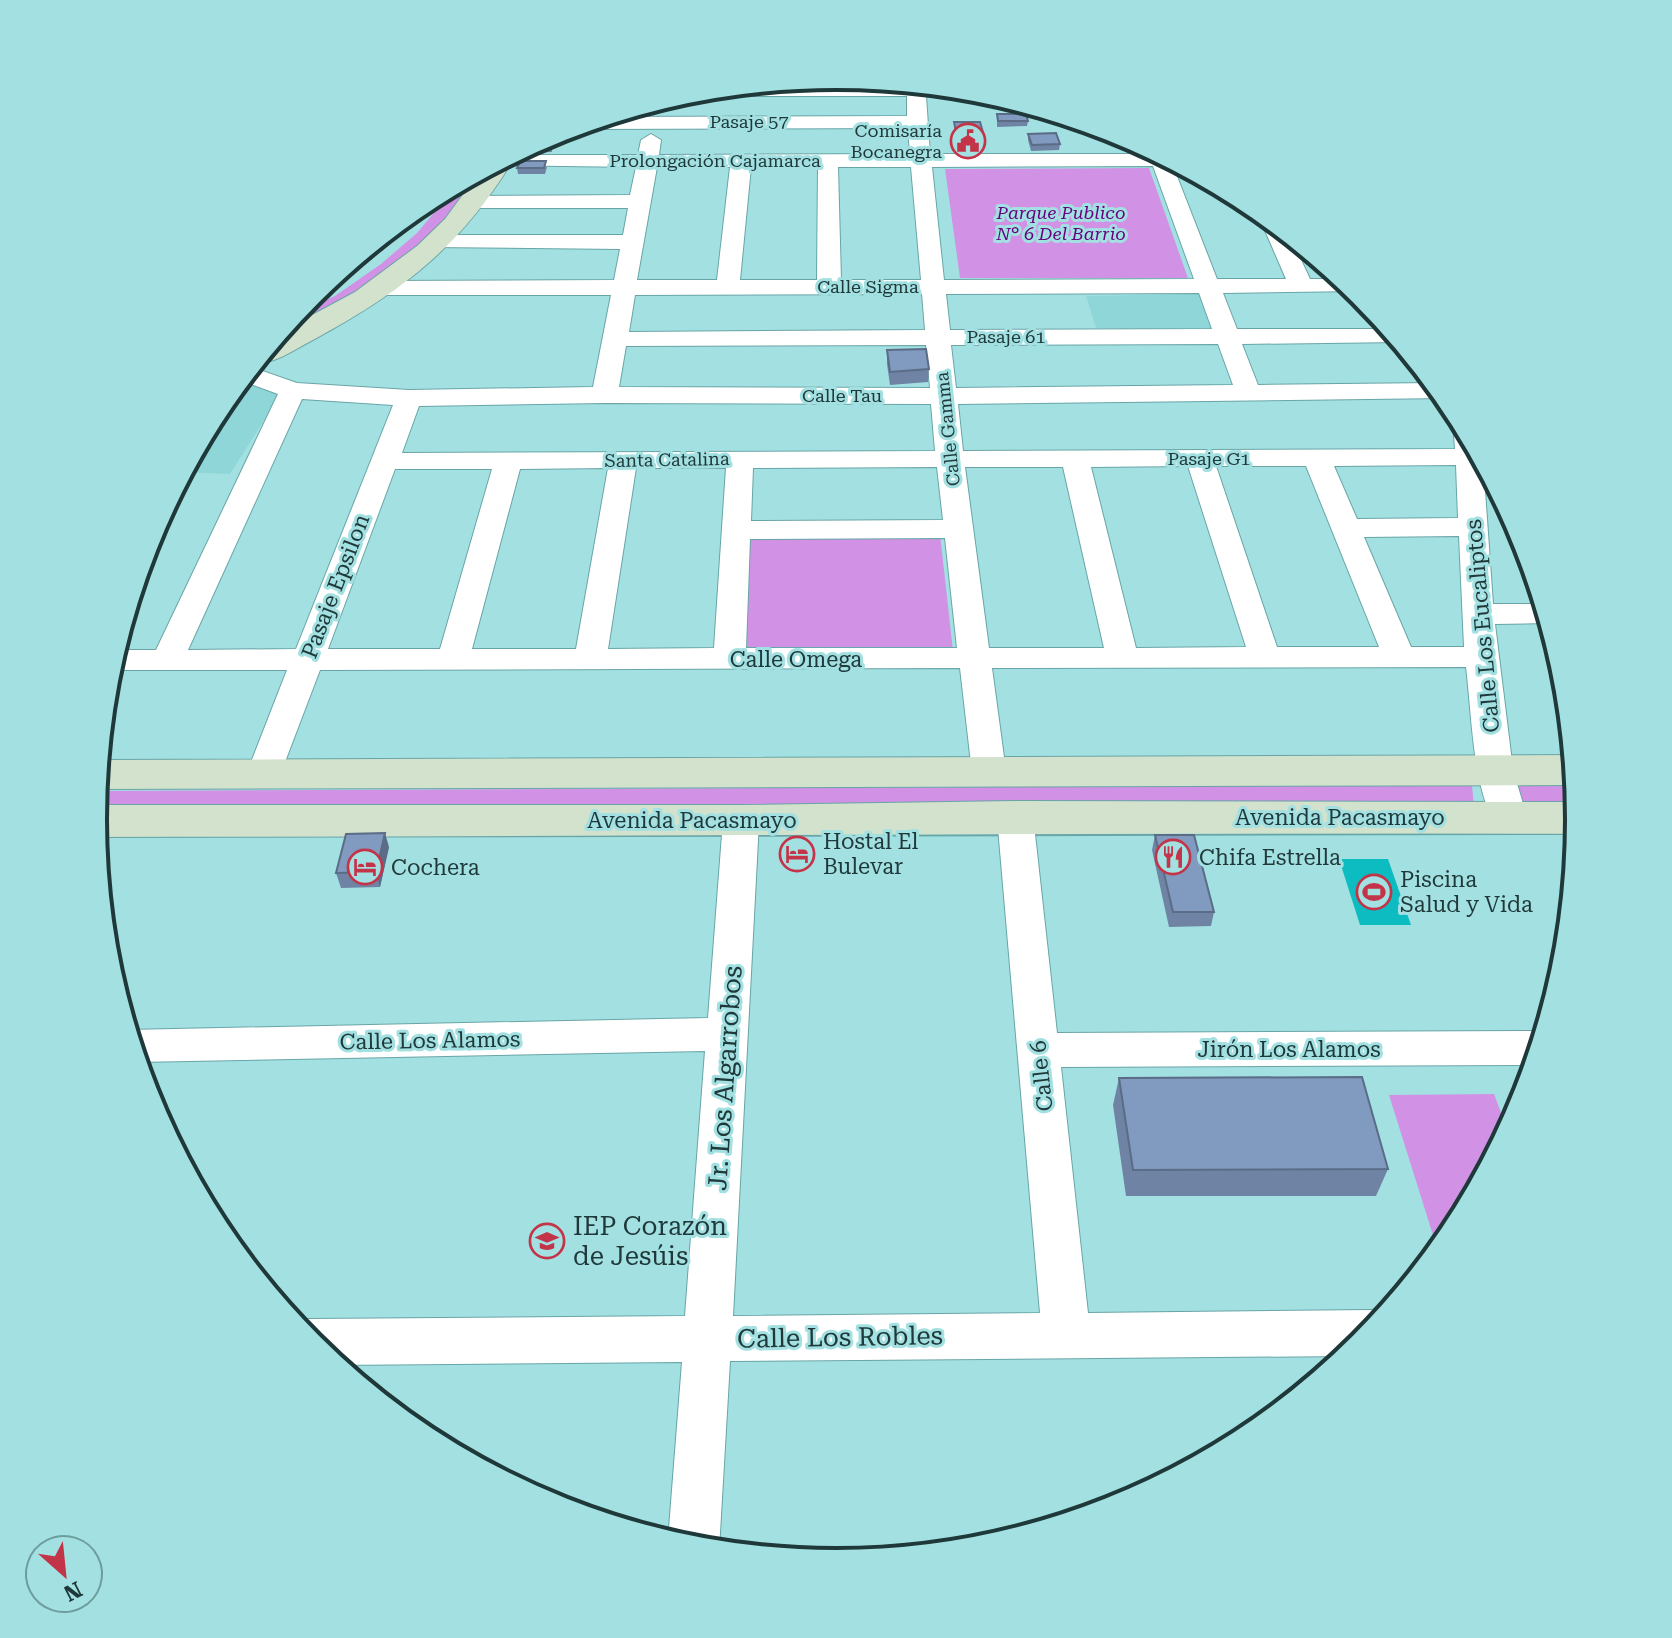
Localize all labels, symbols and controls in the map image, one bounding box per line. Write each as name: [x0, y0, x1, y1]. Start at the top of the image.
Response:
street label: Pasaje 57: [709, 111, 789, 132]
place label: Comisaría Bocanegra: [850, 120, 942, 162]
public building icon: Comisaría Bocanegra: [949, 122, 987, 160]
street label: Prolongación Cajamarca: [609, 150, 821, 171]
park label: Parque Publico N° 6 Del Barrio: [995, 202, 1126, 244]
street label: Calle Sigma: [817, 276, 919, 297]
street label: Pasaje 61: [966, 326, 1046, 347]
street label: Calle Gamma: [931, 371, 964, 487]
street label: Calle Tau: [802, 385, 882, 406]
street label: Santa Catalina: [604, 448, 730, 471]
street label: Pasaje G1: [1168, 448, 1250, 469]
street label: Pasaje Epsilon: [296, 511, 374, 662]
street label: Calle Los Eucaliptos: [1461, 518, 1504, 734]
street label: Calle Omega: [730, 647, 862, 672]
street label: Avenida Pacasmayo: [1235, 805, 1445, 830]
street label: Avenida Pacasmayo: [587, 808, 797, 833]
place label: Hostal El Bulevar: [823, 829, 919, 879]
hotel icon: Hostal El Bulevar: [778, 835, 816, 873]
restaurant icon: Chifa Estrella: [1154, 838, 1192, 876]
place label: Chifa Estrella: [1199, 845, 1341, 870]
hotel icon: Cochera: [346, 848, 384, 886]
place label: Cochera: [391, 855, 480, 880]
place label: Piscina Salud y Vida: [1400, 867, 1533, 917]
sports icon: Piscina Salud y Vida: [1355, 873, 1393, 911]
street label: Jr. Los Algarrobos: [702, 964, 748, 1192]
street label: Calle Los Alamos: [339, 1026, 521, 1055]
street label: Jirón Los Alamos: [1197, 1037, 1381, 1062]
street label: Calle 6: [1025, 1039, 1058, 1113]
place label: IEP Corazón de Jesúis: [573, 1211, 727, 1271]
school or university icon: IEP Corazón de Jesúis: [528, 1222, 566, 1260]
street label: Calle Los Robles: [737, 1320, 943, 1354]
north arrow: [24, 1534, 104, 1614]
text: N: [60, 1576, 86, 1606]

